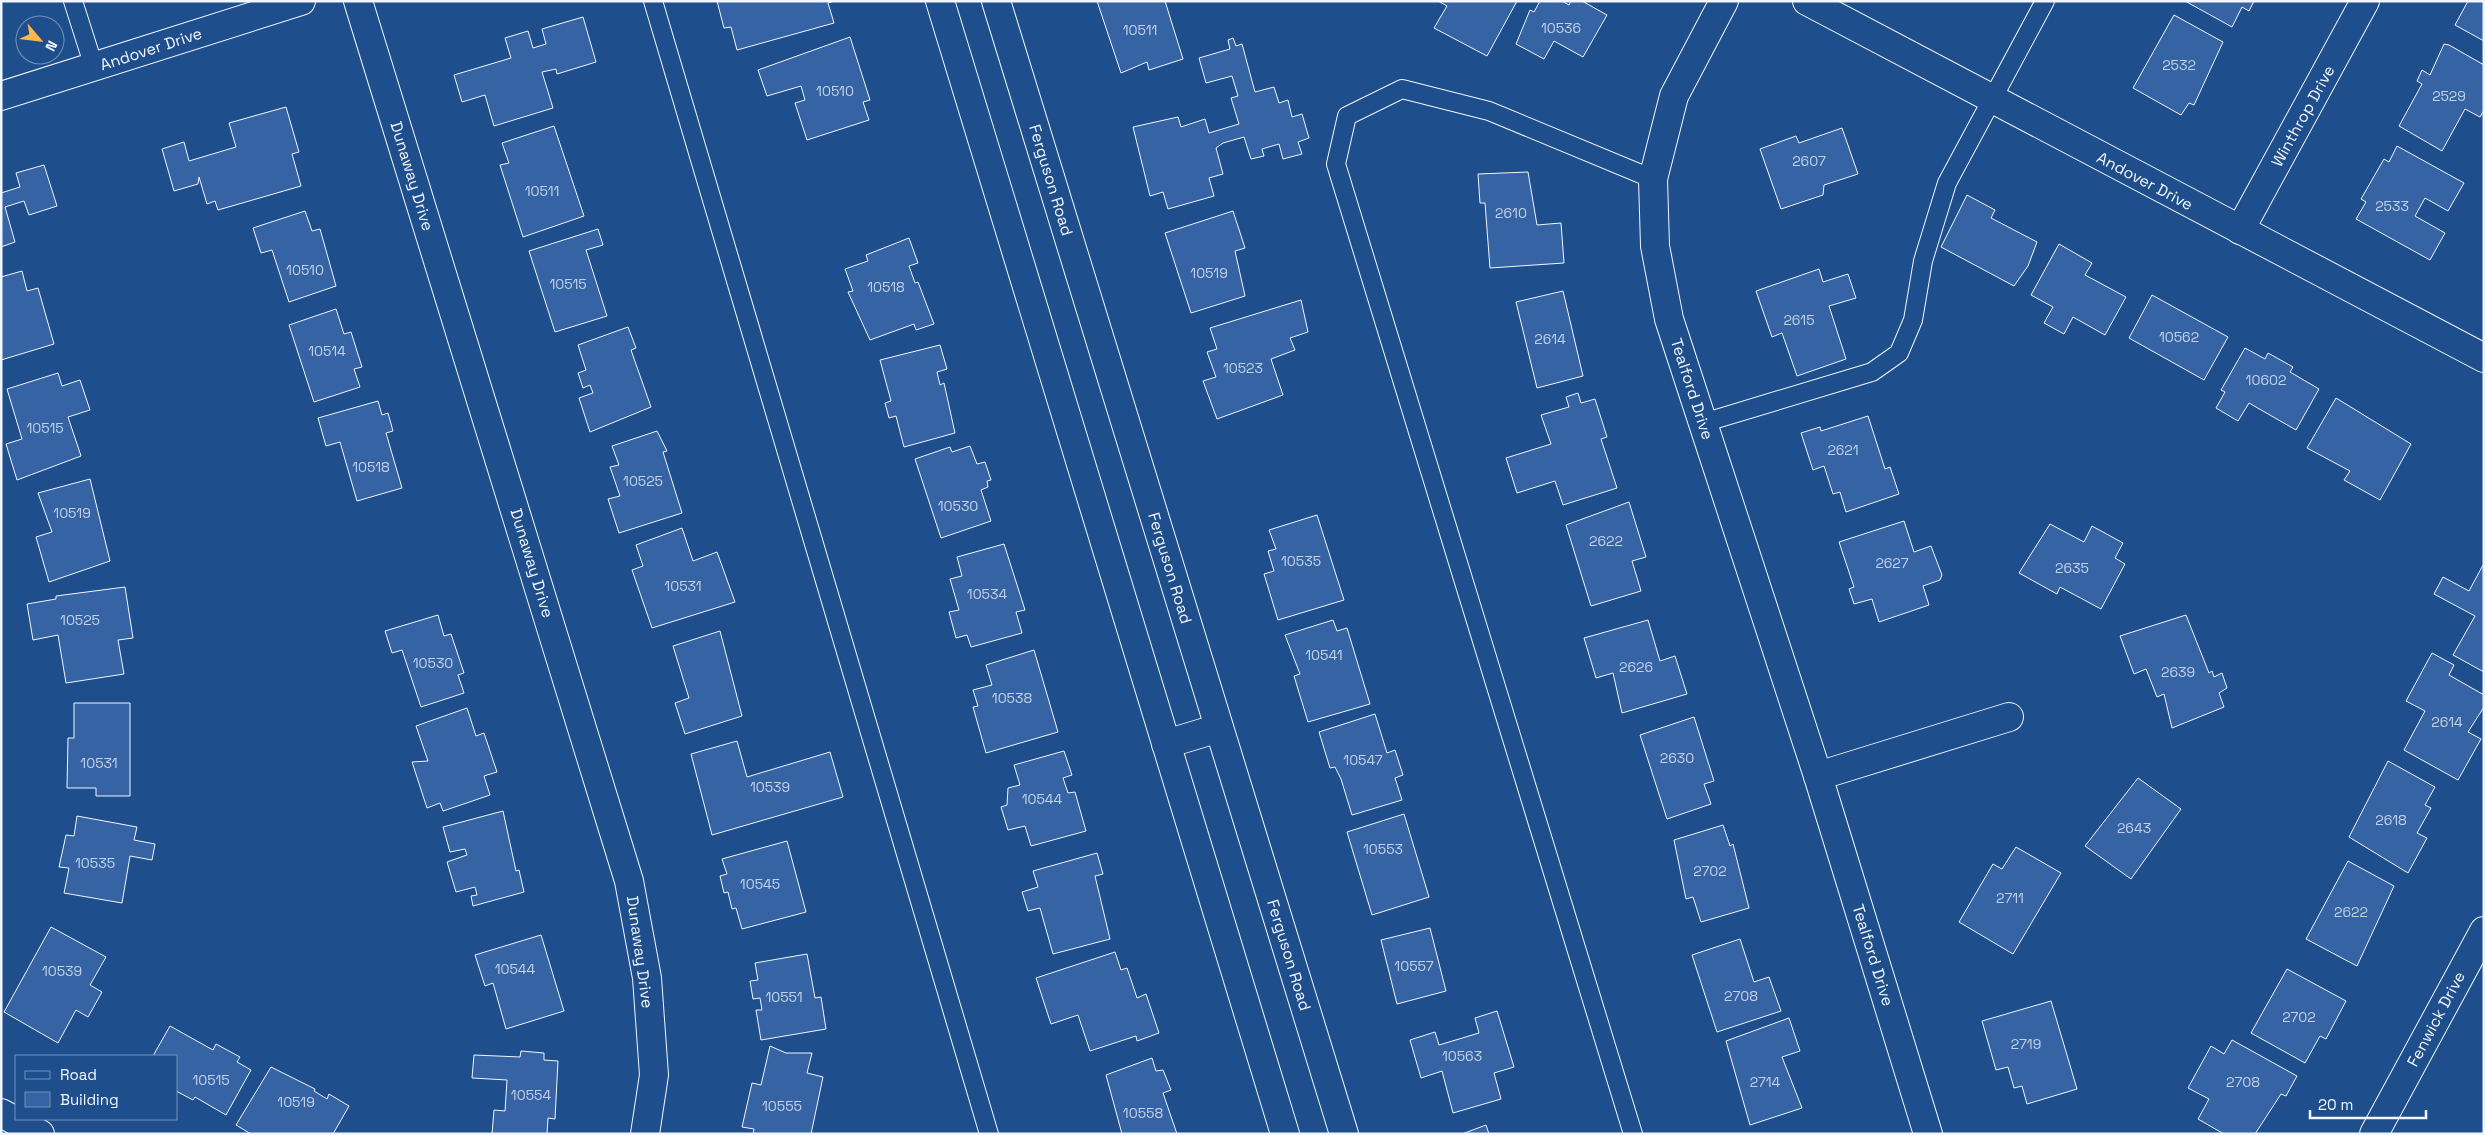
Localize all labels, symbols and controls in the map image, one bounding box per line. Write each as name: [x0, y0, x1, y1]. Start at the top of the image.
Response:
north arrow: [15, 15, 65, 65]
house number: 10536: [1541, 19, 1581, 37]
house number: 10511: [1123, 21, 1157, 39]
street label: Andover Drive: [97, 23, 205, 75]
text: N: [41, 38, 62, 54]
house number: 2532: [2162, 56, 2196, 74]
street label: Winthrop Drive: [2266, 61, 2340, 171]
house number: 10510: [816, 82, 854, 100]
house number: 2529: [2432, 87, 2466, 105]
street label: Dunaway Drive: [385, 119, 439, 233]
street label: Ferguson Road: [1024, 122, 1078, 238]
street label: Andover Drive: [2093, 147, 2197, 215]
house number: 2607: [1792, 152, 1826, 170]
house number: 10511: [525, 182, 559, 200]
house number: 2533: [2375, 197, 2409, 215]
house number: 2610: [1495, 204, 1527, 222]
house number: 10510: [286, 261, 324, 279]
house number: 10519: [1190, 264, 1228, 282]
house number: 10515: [549, 275, 587, 293]
house number: 10518: [867, 278, 905, 296]
house number: 2615: [1783, 311, 1815, 329]
house number: 10562: [2159, 328, 2199, 346]
house number: 2614: [1534, 330, 1566, 348]
street label: Tealford Drive: [1666, 336, 1718, 442]
house number: 10514: [308, 342, 346, 360]
house number: 10523: [1223, 359, 1263, 377]
house number: 10602: [2246, 371, 2286, 389]
house number: 10515: [26, 419, 64, 437]
house number: 2621: [1827, 441, 1859, 459]
house number: 10518: [352, 458, 390, 476]
house number: 10525: [623, 472, 663, 490]
house number: 10530: [938, 497, 978, 515]
house number: 10519: [53, 504, 91, 522]
street label: Dunaway Drive: [505, 506, 559, 620]
street label: Ferguson Road: [1143, 510, 1197, 626]
house number: 2622: [1589, 532, 1623, 550]
house number: 10535: [1281, 552, 1321, 570]
house number: 2627: [1875, 554, 1909, 572]
house number: 2635: [2055, 559, 2089, 577]
house number: 10531: [664, 577, 702, 595]
house number: 10534: [967, 585, 1007, 603]
house number: 10525: [60, 611, 100, 629]
house number: 10541: [1305, 646, 1343, 664]
house number: 10530: [413, 654, 453, 672]
house number: 2626: [1619, 658, 1653, 676]
house number: 2639: [2161, 663, 2195, 681]
house number: 10538: [992, 689, 1032, 707]
house number: 2614: [2431, 713, 2463, 731]
house number: 2630: [1660, 749, 1694, 767]
house number: 10547: [1343, 751, 1383, 769]
house number: 10531: [80, 754, 118, 772]
house number: 10539: [750, 778, 790, 796]
house number: 10544: [1022, 790, 1063, 808]
house number: 2618: [2375, 811, 2407, 829]
house number: 2643: [2117, 819, 2151, 837]
house number: 10553: [1363, 840, 1403, 858]
house number: 10535: [75, 854, 115, 872]
house number: 2702: [1693, 862, 1727, 880]
house number: 10545: [740, 875, 780, 893]
house number: 2711: [1996, 889, 2024, 907]
street label: Dunaway Drive: [622, 895, 658, 1009]
street label: Ferguson Road: [1262, 897, 1316, 1013]
street label: Tealford Drive: [1848, 901, 1898, 1009]
house number: 2622: [2334, 903, 2368, 921]
house number: 10557: [1394, 957, 1434, 975]
house number: 10544: [495, 960, 536, 978]
house number: 10539: [42, 962, 82, 980]
street label: Fenwick Drive: [2402, 968, 2470, 1070]
house number: 2708: [1724, 987, 1758, 1005]
house number: 10551: [765, 988, 803, 1006]
house number: 2702: [2282, 1008, 2316, 1026]
house number: 2719: [2011, 1035, 2041, 1053]
house number: 10563: [1442, 1047, 1482, 1065]
legend: [15, 1055, 178, 1120]
text: Road: [60, 1065, 97, 1084]
house number: 10515: [192, 1071, 230, 1089]
house number: 2714: [1750, 1073, 1781, 1091]
house number: 2708: [2226, 1073, 2260, 1091]
house number: 10554: [511, 1086, 551, 1104]
scale bar: [2310, 1088, 2426, 1120]
text: Building: [60, 1090, 119, 1109]
house number: 10519: [277, 1093, 315, 1111]
text: 20 m: [2318, 1095, 2353, 1114]
house number: 10555: [762, 1097, 802, 1115]
house number: 10558: [1123, 1104, 1163, 1122]

